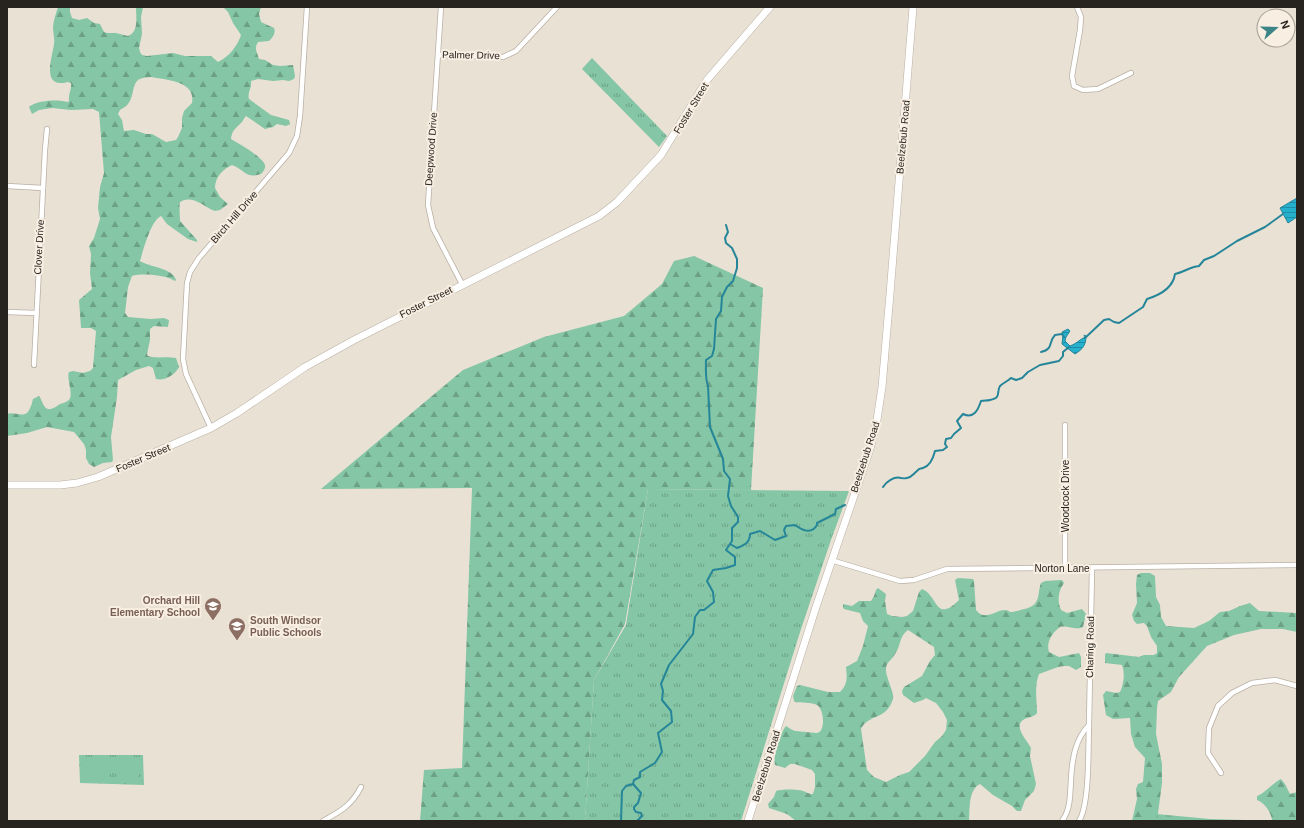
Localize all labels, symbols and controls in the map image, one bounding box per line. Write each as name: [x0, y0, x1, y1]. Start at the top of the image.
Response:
north arrow: [1256, 8, 1296, 48]
text: N: [1278, 19, 1292, 30]
street label: Palmer Drive: [442, 49, 500, 61]
street label: Foster Street: [671, 80, 711, 136]
street label: Beelzebub Road: [894, 100, 912, 174]
street label: Deepwood Drive: [423, 111, 439, 186]
street label: Birch Hill Drive: [208, 188, 260, 245]
street label: Clover Drive: [32, 219, 46, 275]
street label: Foster Street: [398, 284, 454, 320]
street label: Beelzebub Road: [848, 420, 882, 494]
street label: Foster Street: [114, 442, 172, 474]
street label: Woodcock Drive: [1060, 459, 1071, 532]
street label: Norton Lane: [1034, 563, 1090, 574]
place label: Orchard Hill Elementary School: [110, 595, 200, 618]
school or university icon: Orchard Hill Elementary School: [203, 596, 223, 621]
place label: South Windsor Public Schools: [250, 615, 322, 638]
school or university icon: South Windsor Public Schools: [227, 616, 247, 641]
street label: Charing Road: [1084, 616, 1096, 678]
street label: Beelzebub Road: [750, 729, 782, 803]

